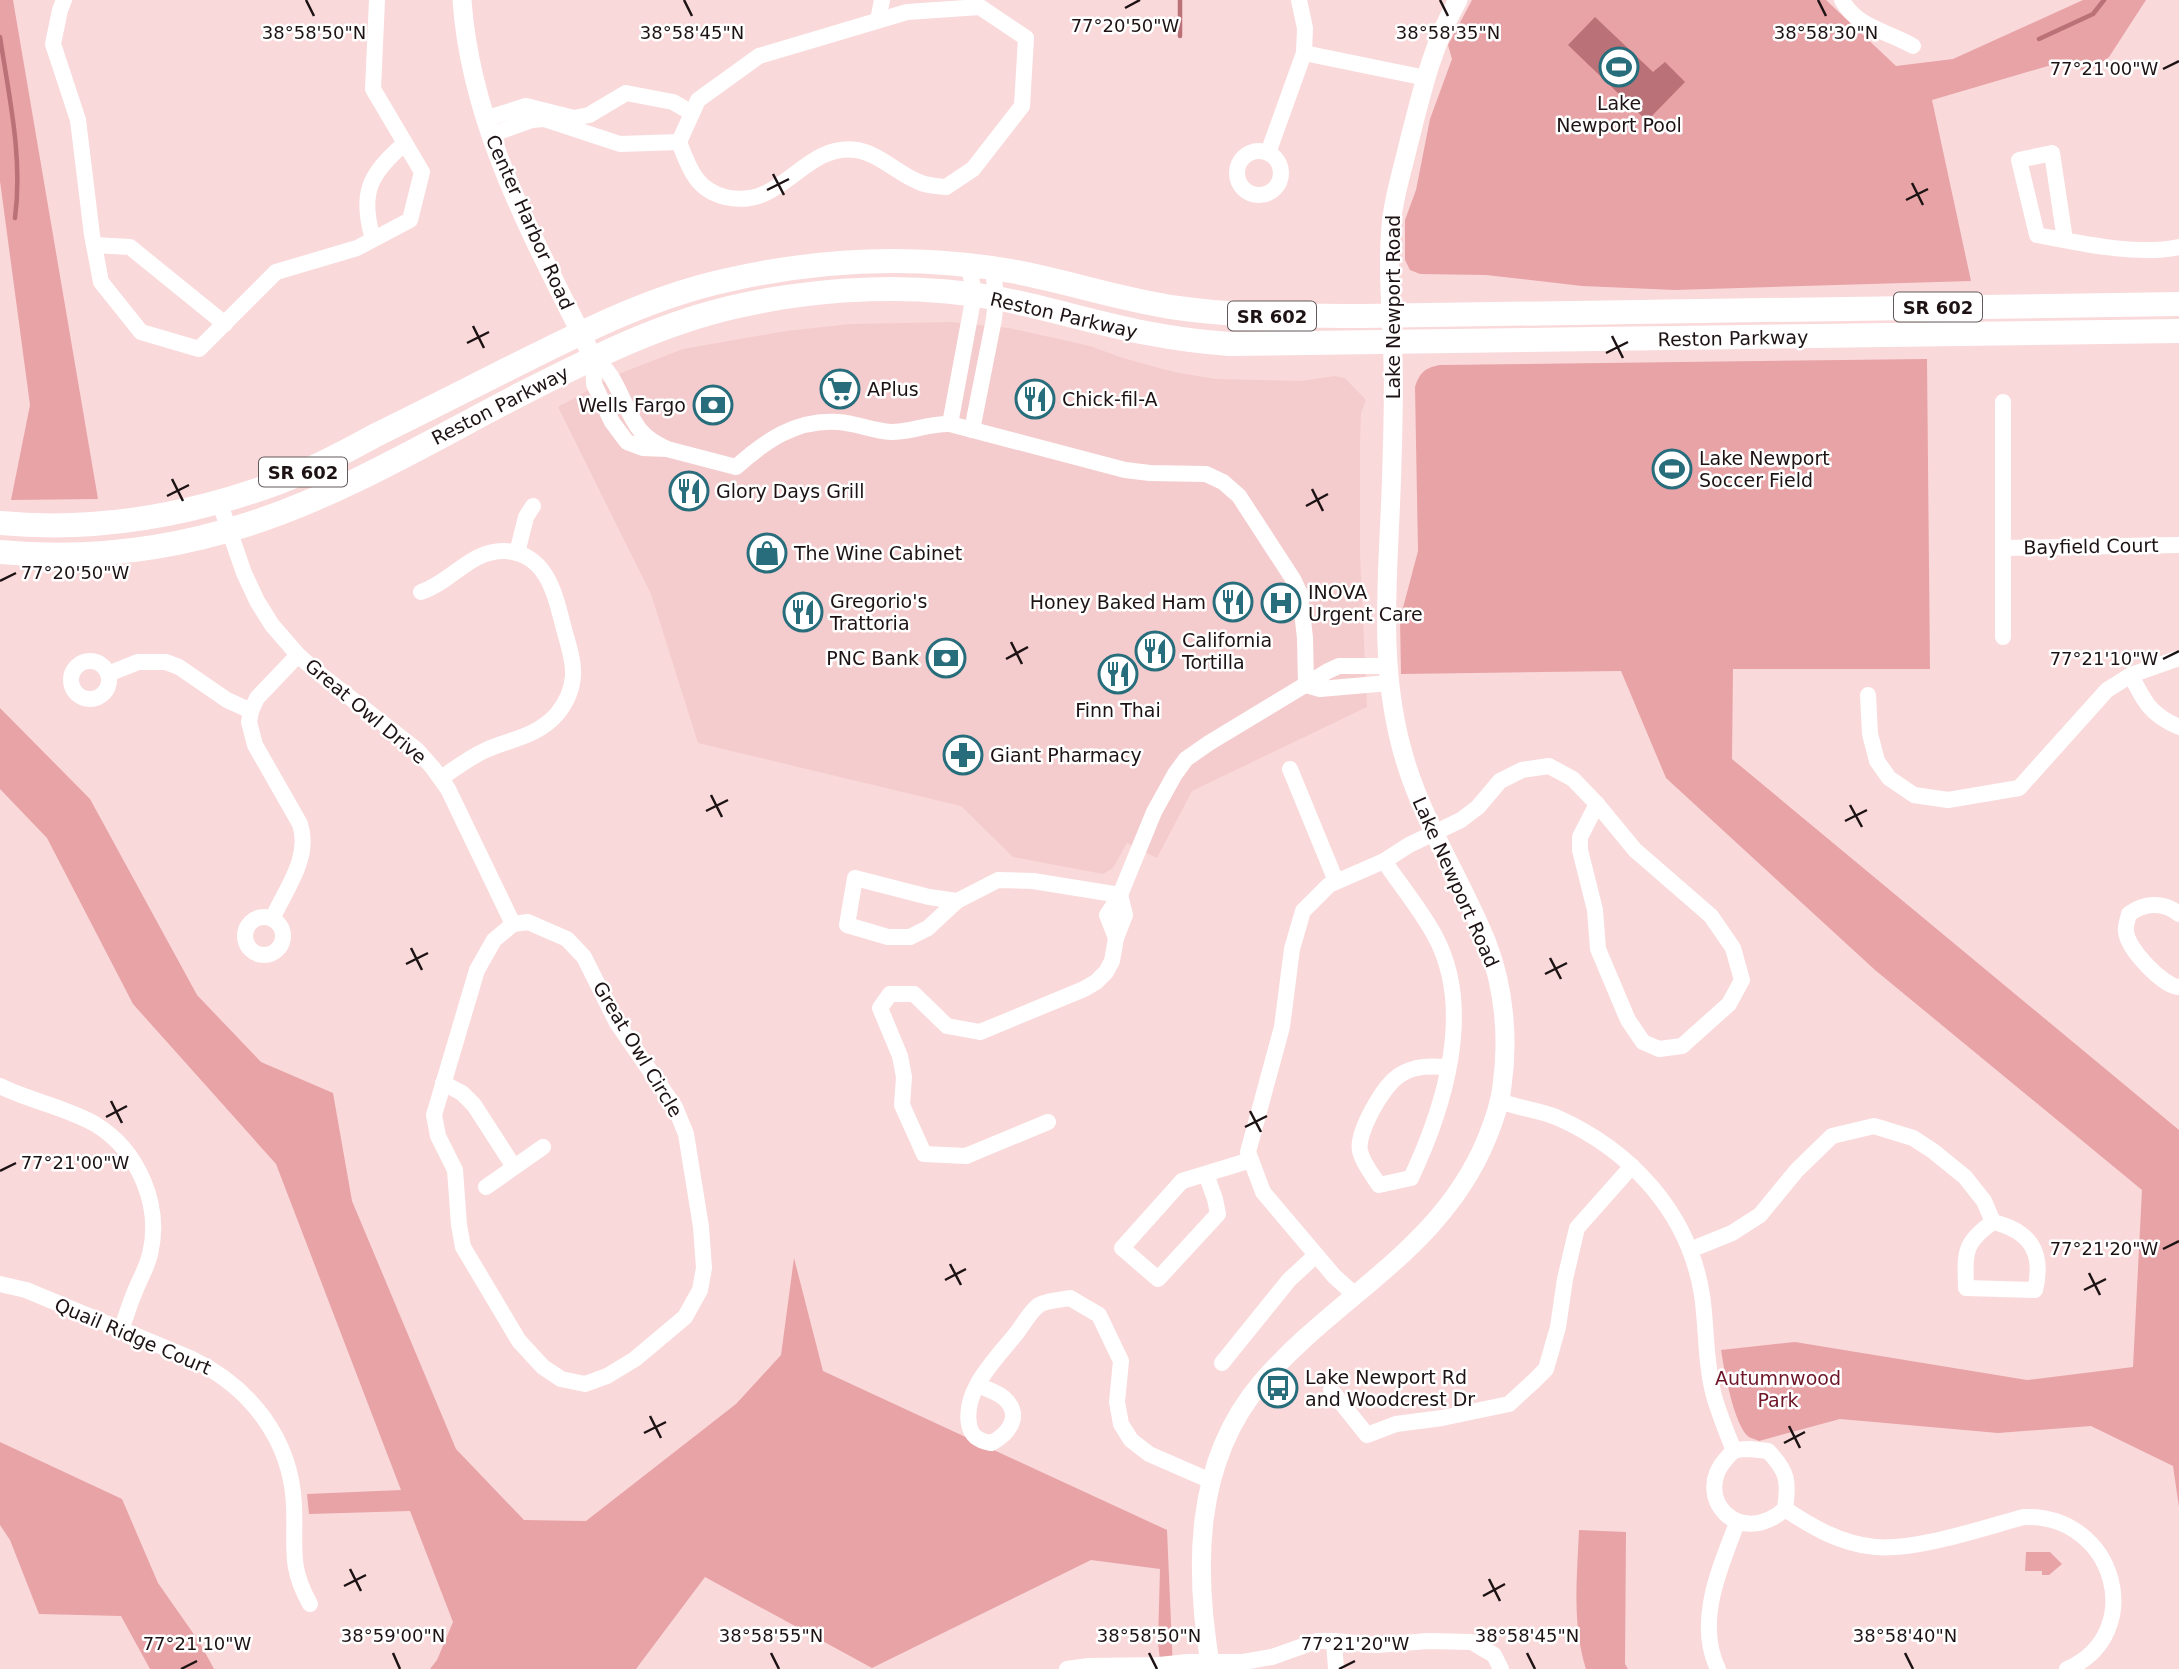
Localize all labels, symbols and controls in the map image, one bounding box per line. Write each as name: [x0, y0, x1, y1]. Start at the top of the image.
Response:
text: 77°20'50"W: [1071, 15, 1180, 36]
text: 38°58'50"N: [262, 22, 366, 43]
text: 38°58'45"N: [640, 22, 744, 43]
text: 38°58'35"N: [1396, 22, 1500, 43]
text: 38°58'30"N: [1774, 22, 1878, 43]
sports icon: Lake Newport Pool: [1598, 46, 1640, 88]
text: 77°21'00"W: [2050, 58, 2159, 79]
place label: Lake Newport Pool: [1556, 92, 1682, 136]
street label: Center Harbor Road: [482, 131, 578, 313]
street label: Lake Newport Road: [1382, 215, 1404, 399]
street label: Reston Parkway: [988, 287, 1140, 343]
road number: SR 602: [1894, 292, 1982, 321]
road number: SR 602: [1228, 302, 1316, 330]
street label: Reston Parkway: [1658, 326, 1808, 350]
street label: Reston Parkway: [428, 361, 572, 449]
supermarket icon: APlus: [819, 368, 861, 410]
place label: APlus: [867, 378, 919, 400]
restaurant icon: Chick-fil-A: [1014, 378, 1056, 420]
bank icon: Wells Fargo: [692, 384, 734, 426]
place label: Chick-fil-A: [1062, 388, 1158, 410]
place label: Wells Fargo: [578, 394, 686, 416]
place label: Lake Newport Soccer Field: [1699, 447, 1830, 491]
sports icon: Lake Newport Soccer Field: [1651, 448, 1693, 490]
road number: SR 602: [259, 458, 347, 486]
restaurant icon: Glory Days Grill: [668, 470, 710, 512]
place label: Glory Days Grill: [716, 480, 865, 502]
shop icon: The Wine Cabinet: [746, 532, 788, 574]
street label: Bayfield Court: [2023, 534, 2159, 558]
place label: The Wine Cabinet: [793, 542, 962, 564]
text: 77°20'50"W: [21, 562, 130, 583]
restaurant icon: Honey Baked Ham: [1212, 581, 1254, 623]
place label: INOVA Urgent Care: [1308, 581, 1423, 625]
hospital icon: INOVA Urgent Care: [1260, 582, 1302, 624]
place label: Gregorio's Trattoria: [829, 590, 927, 634]
restaurant icon: Gregorio's Trattoria: [782, 591, 824, 633]
place label: Honey Baked Ham: [1030, 591, 1206, 613]
place label: California Tortilla: [1181, 629, 1272, 673]
restaurant icon: California Tortilla: [1134, 630, 1176, 672]
bank icon: PNC Bank: [925, 637, 967, 679]
place label: PNC Bank: [826, 647, 919, 669]
text: 77°21'10"W: [2050, 648, 2159, 669]
restaurant icon: Finn Thai: [1097, 653, 1139, 695]
street label: Great Owl Drive: [301, 654, 431, 768]
place label: Finn Thai: [1075, 699, 1161, 721]
pharmacy icon: Giant Pharmacy: [942, 734, 984, 776]
place label: Giant Pharmacy: [990, 744, 1142, 766]
street label: Lake Newport Road: [1408, 793, 1504, 971]
street label: Great Owl Circle: [589, 977, 687, 1121]
text: 77°21'00"W: [21, 1152, 130, 1173]
text: 77°21'20"W: [2050, 1238, 2159, 1259]
street label: Quail Ridge Court: [51, 1293, 215, 1379]
place label: Lake Newport Rd and Woodcrest Dr: [1305, 1366, 1475, 1410]
bus stop icon: Lake Newport Rd and Woodcrest Dr: [1257, 1367, 1299, 1409]
park label: Autumnwood Park: [1715, 1367, 1841, 1411]
text: 38°59'00"N: [341, 1625, 445, 1646]
text: 38°58'55"N: [719, 1625, 823, 1646]
text: 38°58'50"N: [1097, 1625, 1201, 1646]
text: 38°58'45"N: [1475, 1625, 1579, 1646]
text: 38°58'40"N: [1853, 1625, 1957, 1646]
text: 77°21'10"W: [143, 1633, 252, 1654]
text: 77°21'20"W: [1301, 1633, 1410, 1654]

